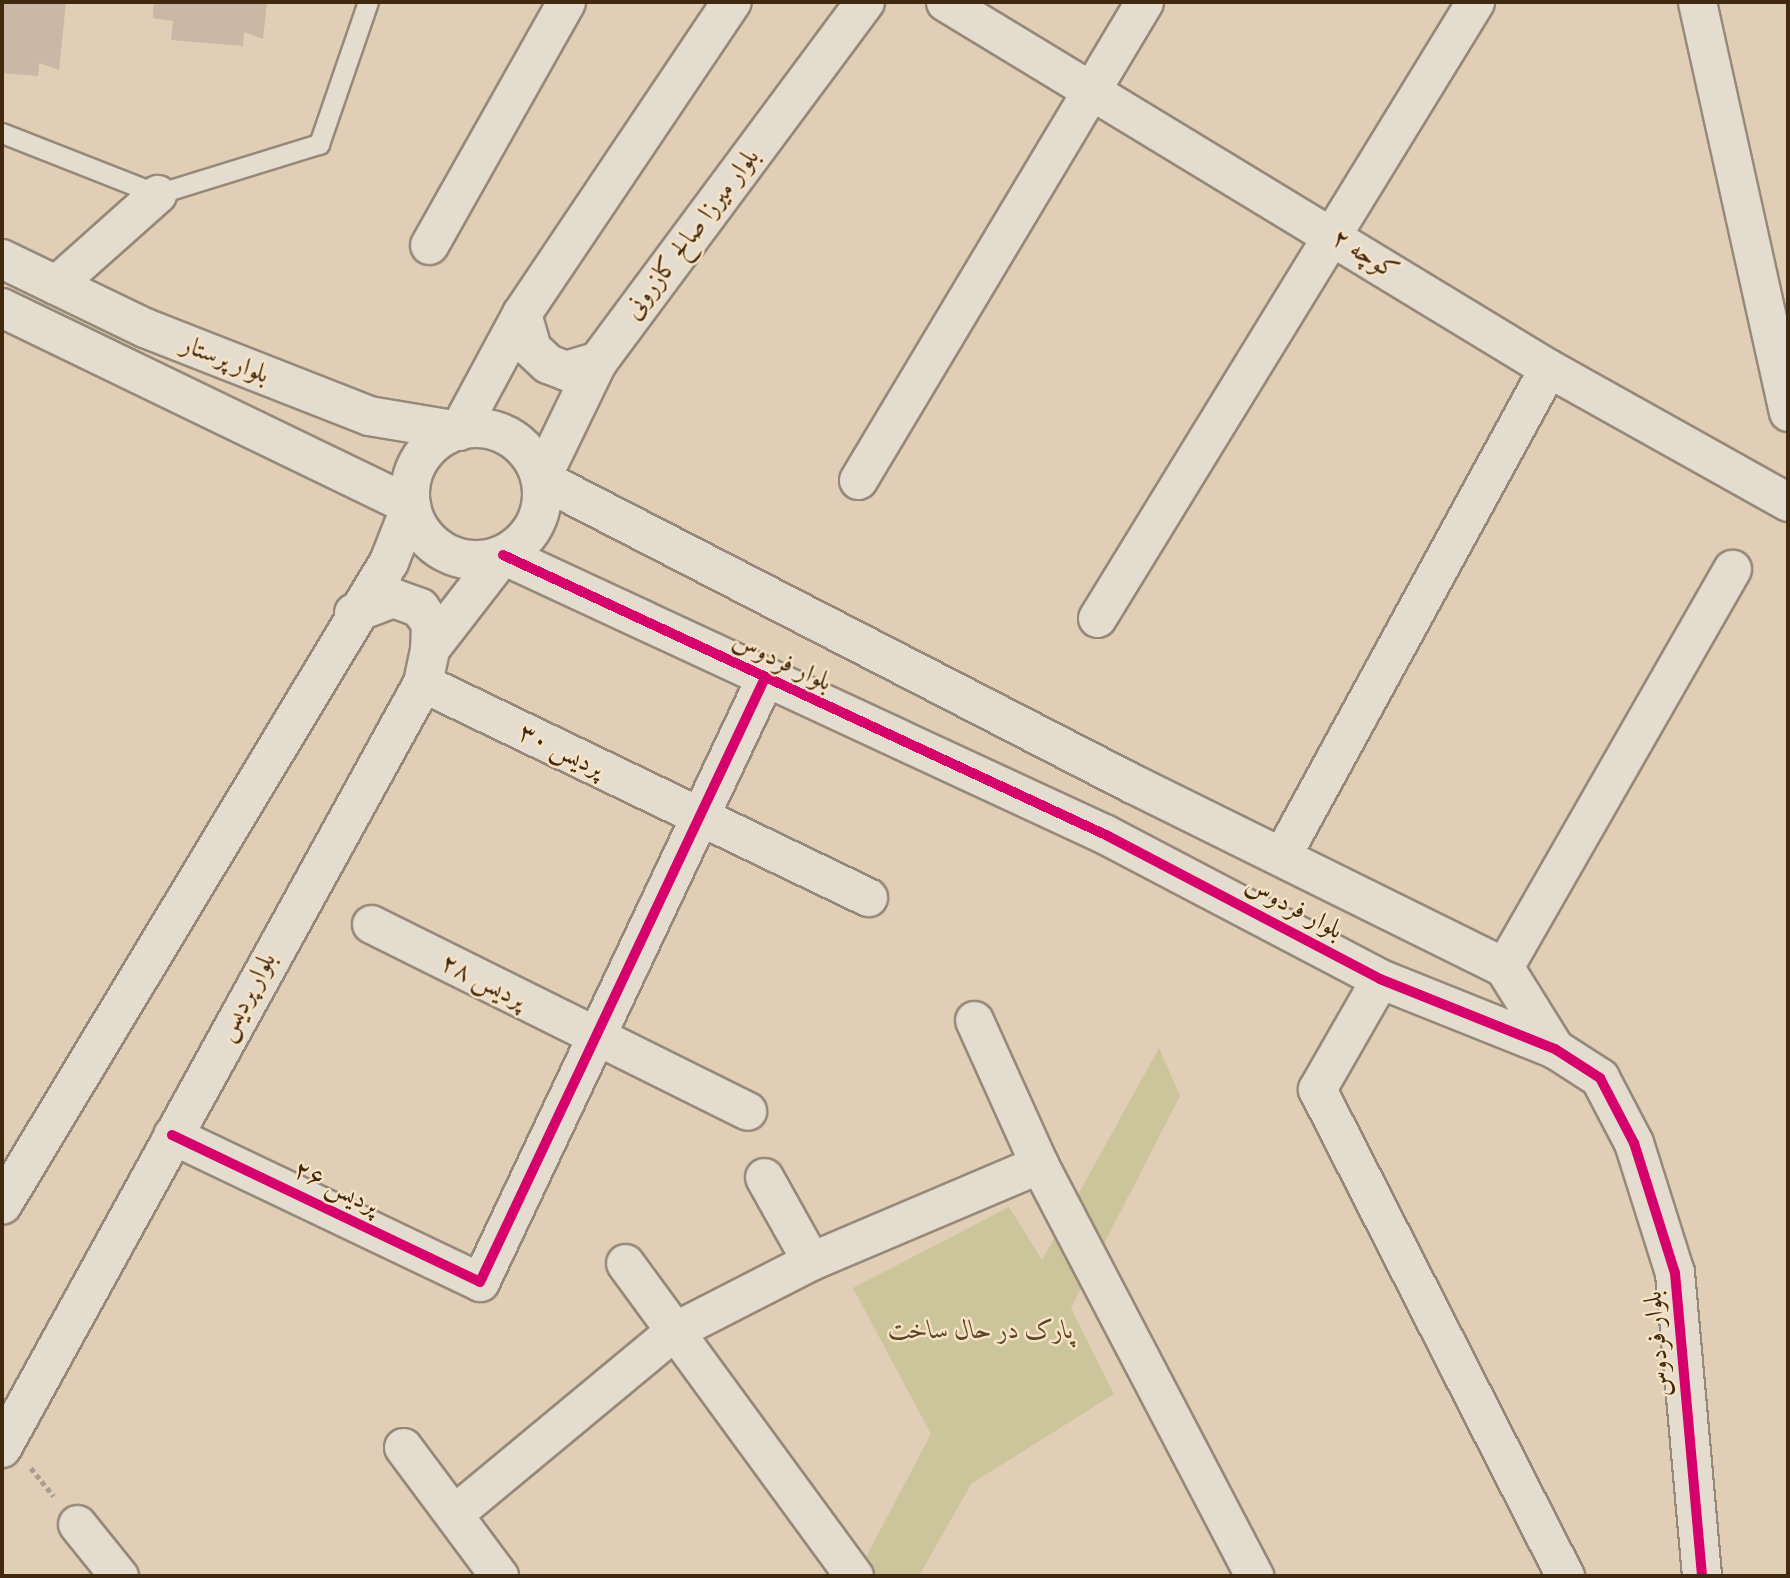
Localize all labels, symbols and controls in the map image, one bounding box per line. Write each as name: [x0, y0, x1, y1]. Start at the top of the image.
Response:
street label: بلوار میرزا صالح کازرونی: [618, 142, 766, 326]
street label: کوچه ۲: [1326, 223, 1404, 287]
street label: بلوار پرستار: [177, 329, 273, 391]
street label: بلوار فردوس: [727, 625, 837, 699]
street label: پردیس ۳۰: [513, 717, 609, 785]
street label: بلوار فردوس: [1240, 869, 1348, 947]
street label: بلوار پردیس: [211, 947, 283, 1047]
street label: پردیس ۲۸: [435, 947, 531, 1017]
street label: پردیس ۲۶: [288, 1154, 384, 1222]
street label: بلوار فردوس: [1638, 1290, 1678, 1398]
park label: پارک در حال ساخت: [888, 1315, 1074, 1347]

